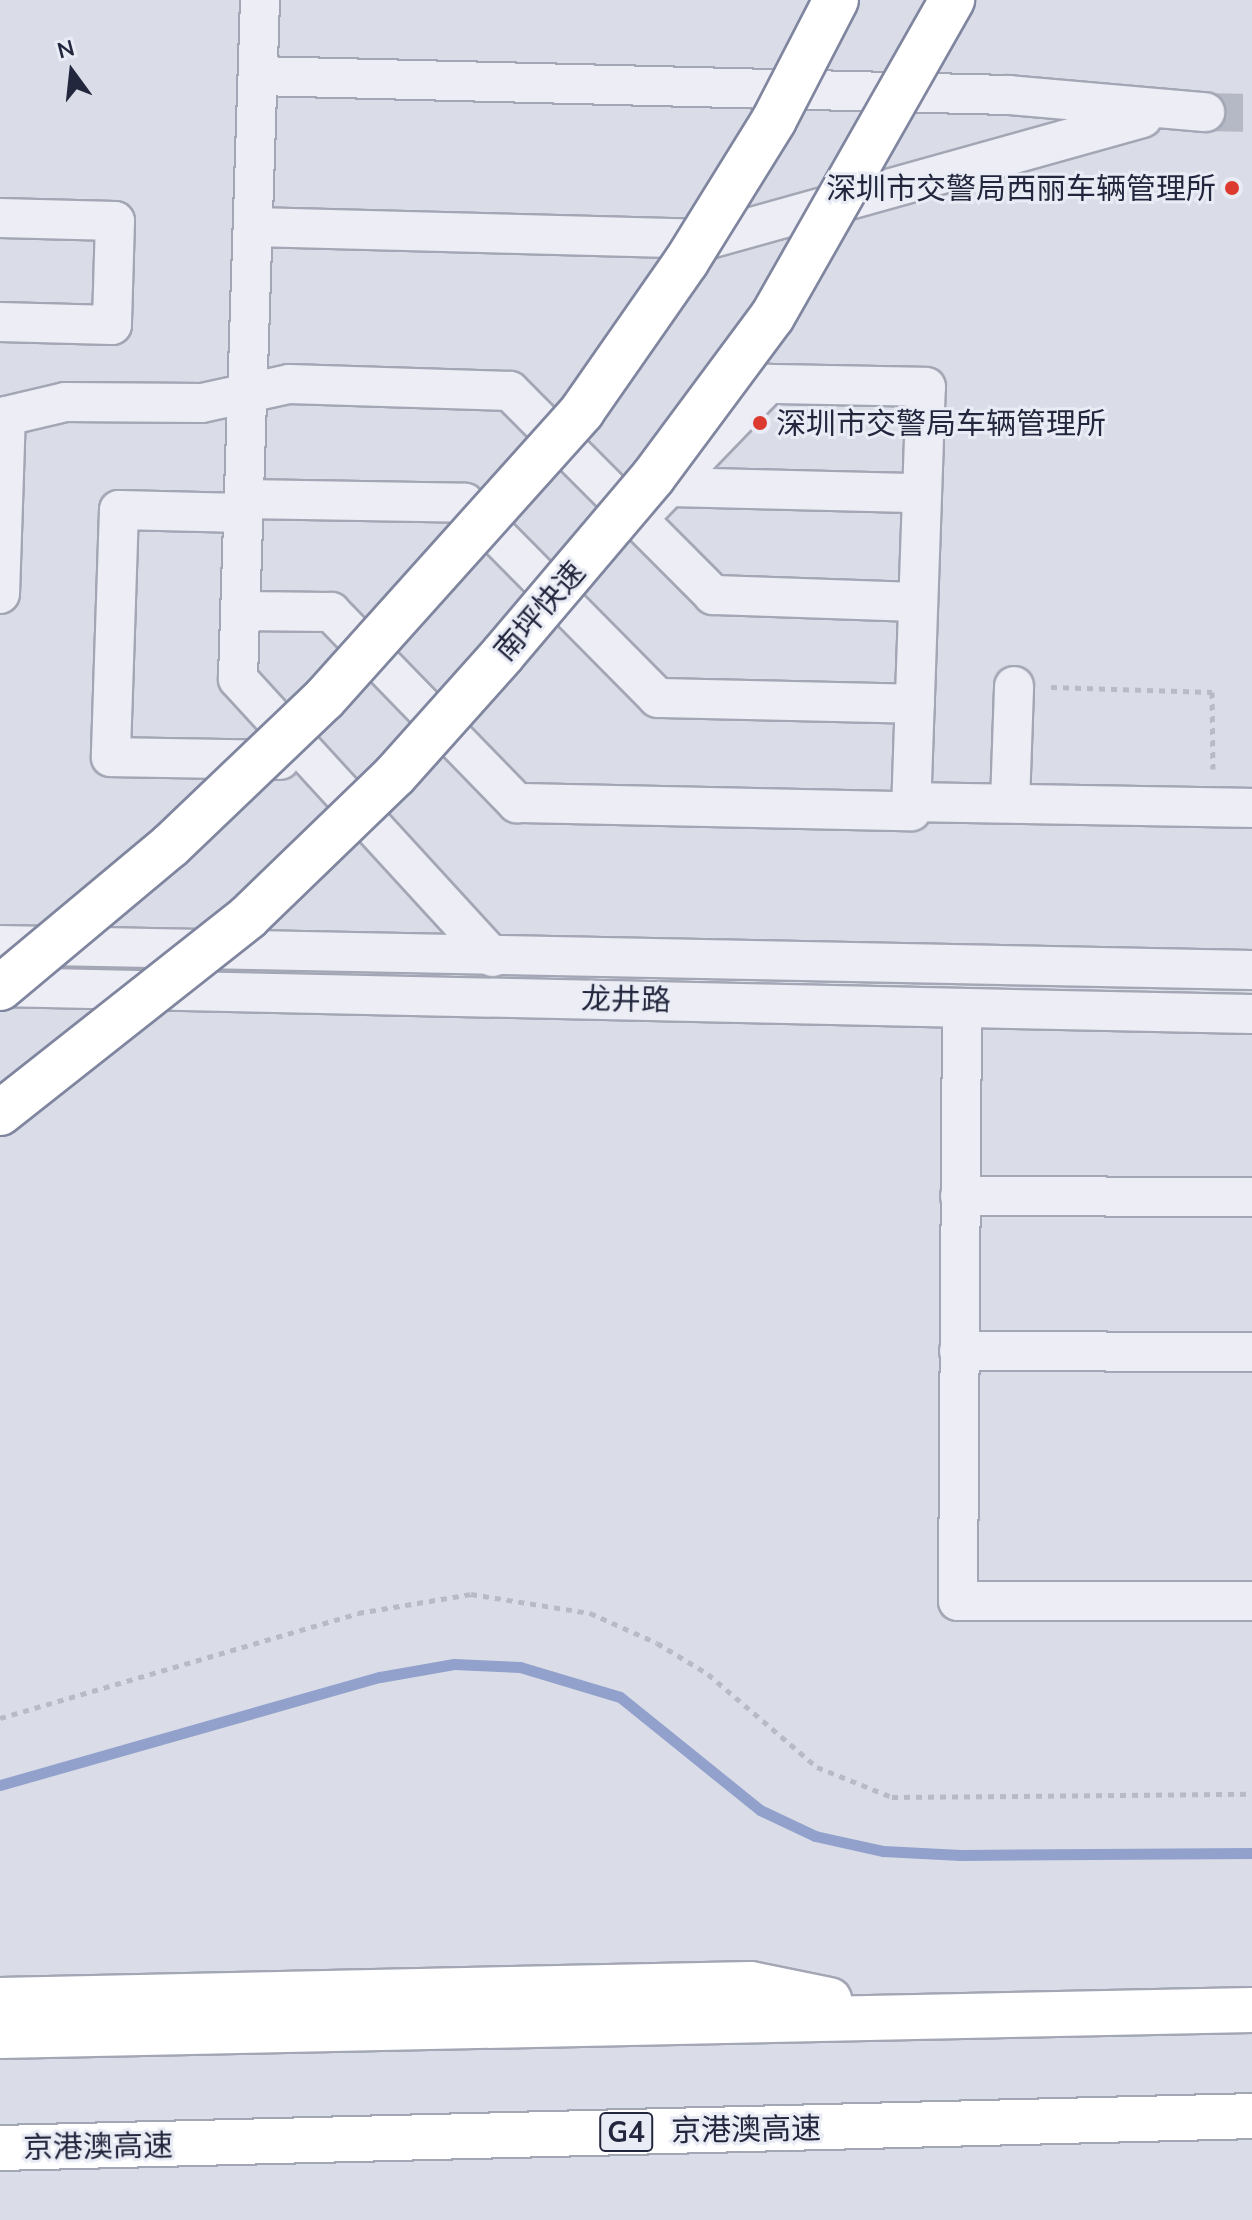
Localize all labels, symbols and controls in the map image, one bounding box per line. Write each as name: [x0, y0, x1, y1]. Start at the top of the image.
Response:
north arrow: [32, 32, 112, 112]
text: N: [54, 33, 77, 64]
place label: 深圳市交警局西丽车辆管理所: [826, 170, 1216, 206]
marker: 深圳市交警局西丽车辆管理所: [1223, 179, 1241, 197]
place label: 深圳市交警局车辆管理所: [776, 405, 1106, 441]
marker: 深圳市交警局车辆管理所: [751, 414, 769, 432]
street label: 南坪快速: [486, 554, 592, 668]
street label: 龙井路: [581, 980, 671, 1018]
road number: G4: [598, 2108, 654, 2156]
street label: 京港澳高速: [671, 2110, 821, 2148]
street label: 京港澳高速: [23, 2127, 173, 2165]

